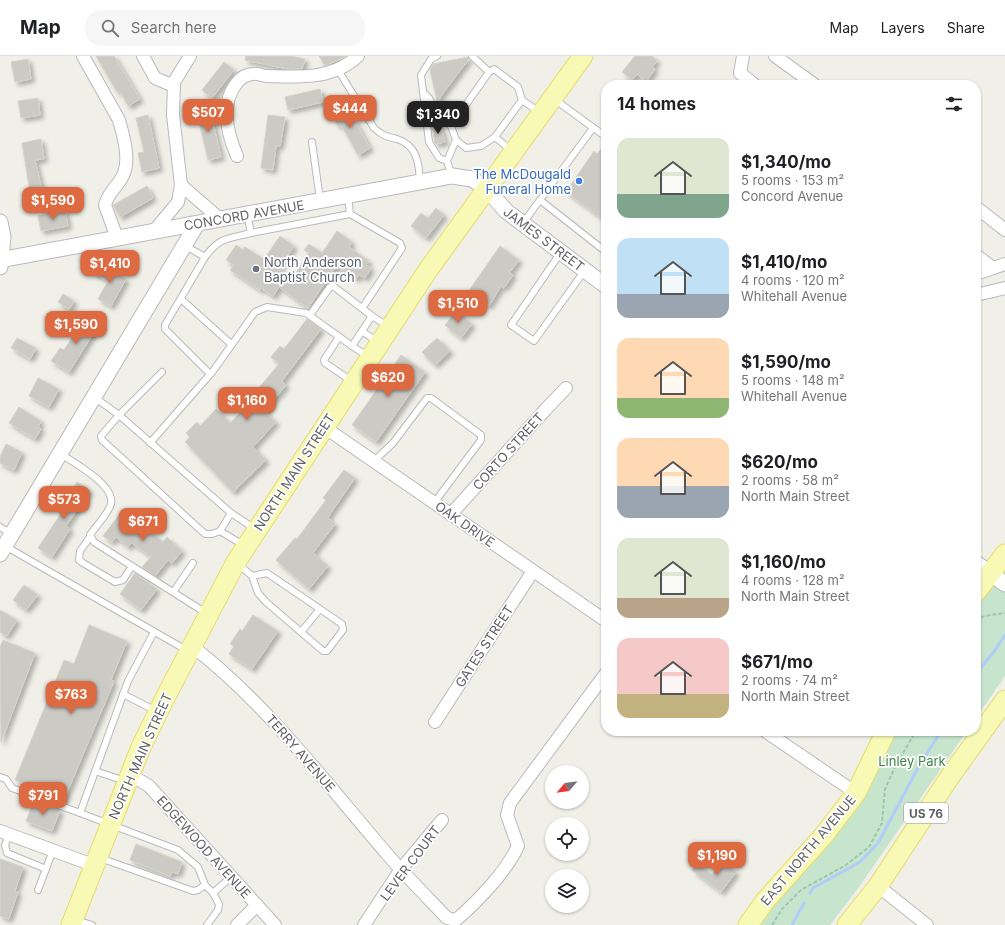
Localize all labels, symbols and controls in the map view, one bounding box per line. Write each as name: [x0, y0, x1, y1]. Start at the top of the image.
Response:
search box: [85, 10, 365, 46]
text: Map: [20, 16, 61, 39]
icon: search: [99, 17, 121, 39]
text: Search here: [131, 18, 216, 37]
text: Map: [830, 19, 859, 36]
text: Layers: [881, 19, 925, 36]
text: Share: [947, 19, 985, 36]
icon: filters: [943, 93, 965, 115]
text: 14 homes: [617, 94, 696, 114]
pin: $444: [326, 95, 374, 129]
pin: $507: [184, 99, 232, 133]
text: $444: [333, 100, 367, 116]
pin: $1,340: [405, 101, 471, 135]
text: $507: [192, 104, 224, 120]
text: $1,340: [416, 106, 460, 122]
text: $1,340/mo: [741, 152, 831, 172]
icon: home: [649, 154, 697, 202]
place label: The McDougald Funeral Home: [473, 166, 571, 197]
text: 5 rooms · 153 m²: [741, 172, 844, 188]
marker: The McDougald Funeral Home: [574, 176, 584, 186]
pin: $1,590: [20, 187, 86, 221]
text: Concord Avenue: [741, 188, 843, 204]
text: $1,590: [31, 192, 75, 208]
street label: CONCORD AVENUE: [182, 197, 306, 233]
street label: JAMES STREET: [501, 203, 587, 275]
pin: $1,410: [77, 250, 143, 284]
text: $1,410/mo: [741, 252, 827, 272]
place label: North Anderson Baptist Church: [264, 254, 362, 285]
icon: home: [649, 254, 697, 302]
text: $1,410: [89, 255, 131, 271]
marker: North Anderson Baptist Church: [251, 264, 261, 274]
text: 4 rooms · 120 m²: [741, 272, 845, 288]
text: Whitehall Avenue: [741, 288, 847, 304]
pin: $1,510: [425, 290, 491, 324]
text: $1,510: [437, 295, 479, 311]
pin: $1,590: [43, 311, 109, 345]
text: $1,590: [54, 316, 98, 332]
text: $1,590/mo: [741, 352, 831, 372]
icon: home: [649, 354, 697, 402]
pin: $620: [364, 364, 412, 398]
text: $620: [371, 369, 405, 385]
text: 5 rooms · 148 m²: [741, 372, 845, 388]
pin: $1,160: [214, 387, 280, 421]
text: Whitehall Avenue: [741, 388, 847, 404]
text: $1,160: [227, 392, 267, 408]
street label: CORTO STREET: [469, 409, 547, 493]
street label: NORTH MAIN STREET: [250, 410, 338, 534]
text: $620/mo: [741, 452, 818, 472]
icon: home: [649, 454, 697, 502]
text: 2 rooms · 58 m²: [741, 472, 839, 488]
pin: $573: [40, 486, 88, 520]
text: North Main Street: [741, 488, 850, 504]
text: $573: [48, 491, 80, 507]
street label: OAK DRIVE: [432, 498, 498, 550]
pin: $671: [119, 508, 167, 542]
text: $671: [128, 513, 158, 529]
text: $1,160/mo: [741, 552, 826, 572]
icon: home: [649, 554, 697, 602]
text: 4 rooms · 128 m²: [741, 572, 845, 588]
text: North Main Street: [741, 588, 850, 604]
street label: GATES STREET: [452, 602, 516, 690]
text: $671/mo: [741, 652, 813, 672]
icon: home: [649, 654, 697, 702]
text: 2 rooms · 74 m²: [741, 672, 838, 688]
pin: $763: [47, 681, 95, 715]
text: $763: [55, 686, 87, 702]
text: North Main Street: [741, 688, 850, 704]
street label: NORTH MAIN STREET: [105, 690, 175, 822]
street label: TERRY AVENUE: [263, 711, 339, 795]
park label: Linley Park: [878, 753, 946, 769]
north arrow: [545, 765, 589, 809]
map controls: [545, 765, 589, 913]
pin: $791: [19, 782, 67, 816]
text: $791: [28, 787, 58, 803]
street label: EDGEWOOD AVENUE: [154, 792, 254, 902]
street label: EAST NORTH AVENUE: [757, 792, 859, 908]
road number: US 76: [904, 803, 948, 823]
button: locate: [545, 817, 589, 861]
street label: LEVER COURT: [377, 822, 443, 904]
pin: $1,190: [684, 842, 750, 876]
text: $1,190: [697, 847, 737, 863]
button: layers: [545, 869, 589, 913]

